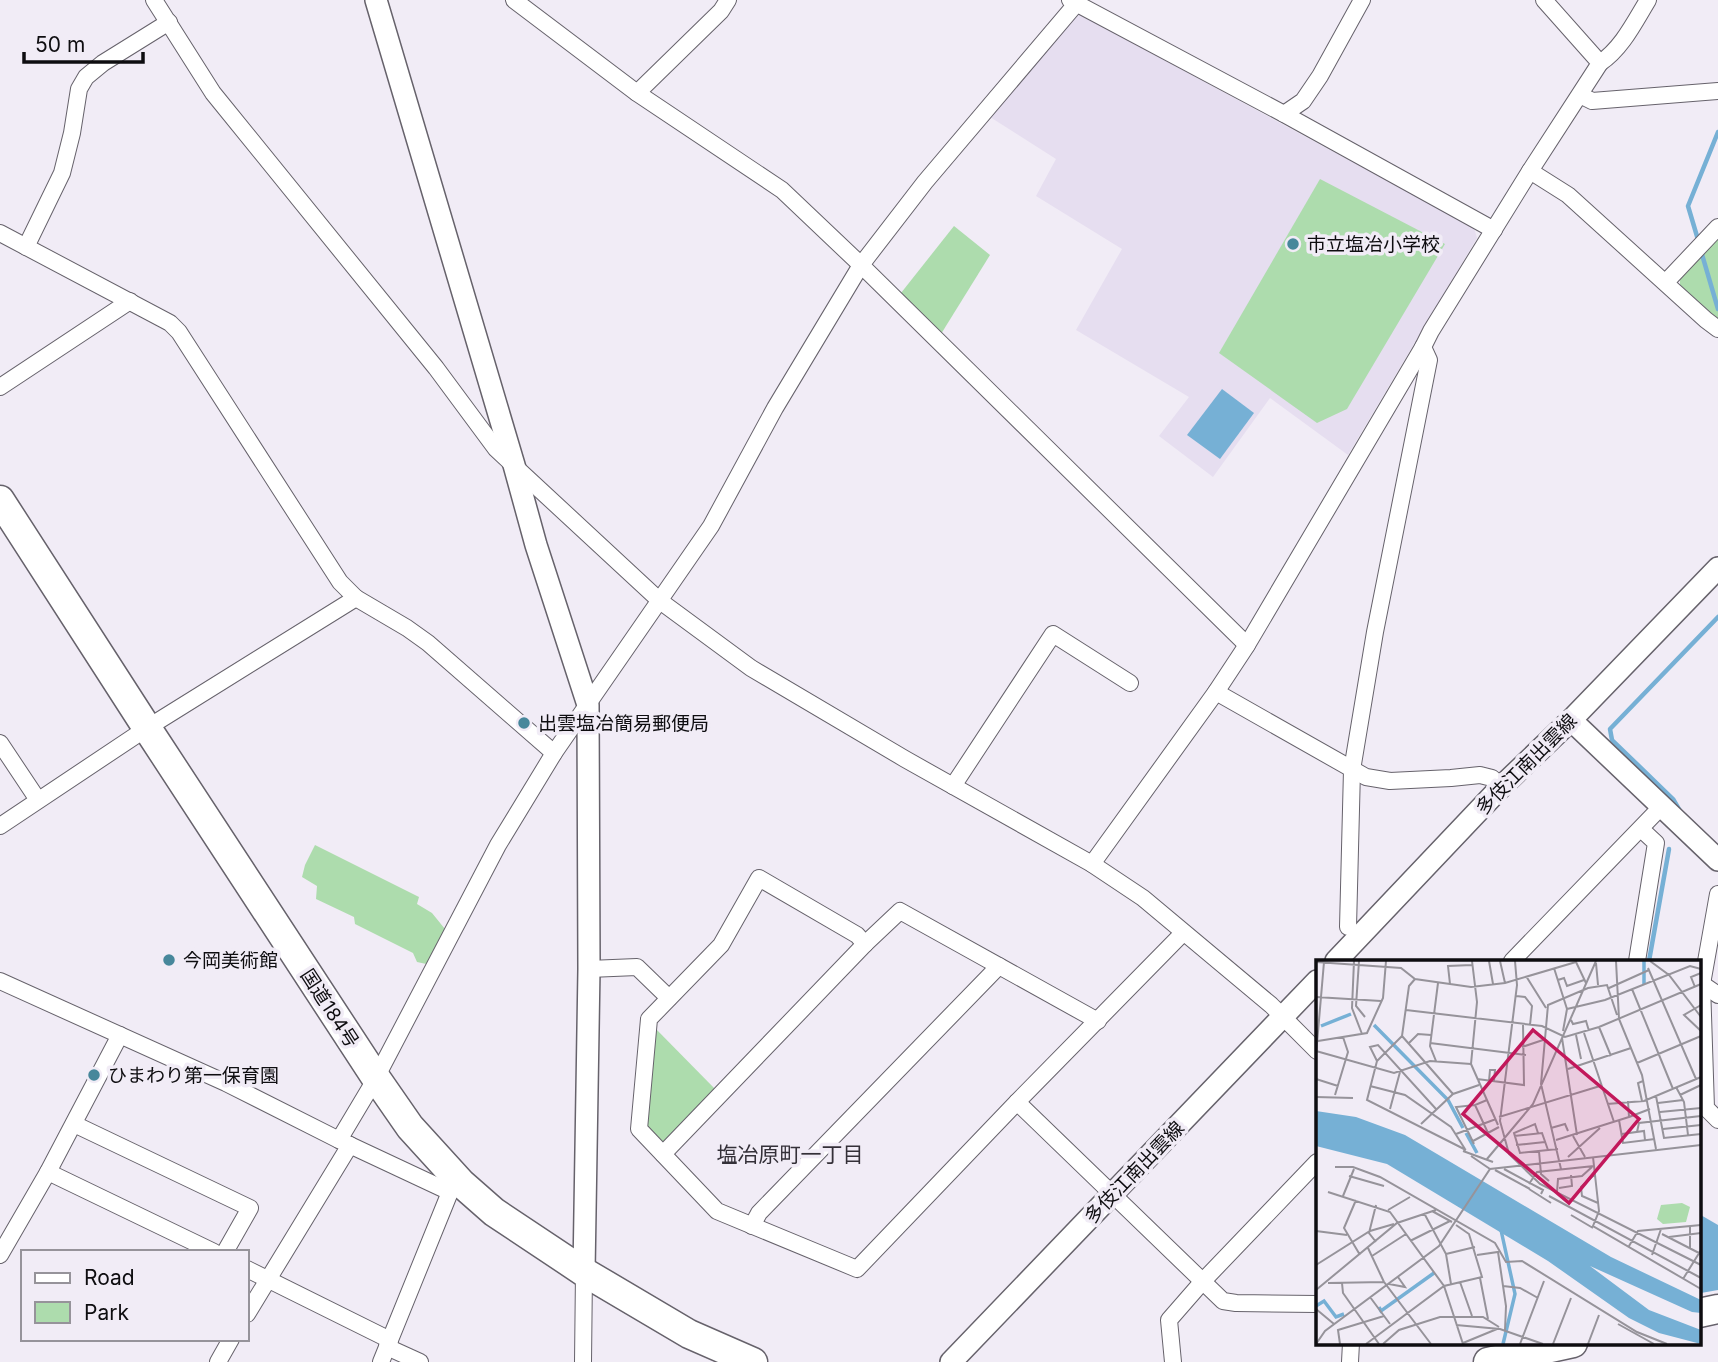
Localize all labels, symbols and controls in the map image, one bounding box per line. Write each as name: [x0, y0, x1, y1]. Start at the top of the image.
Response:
scale bar: [24, 21, 144, 65]
text: 50 m: [35, 32, 85, 57]
place label: 市立塩冶小学校: [1307, 233, 1440, 256]
marker: 市立塩冶小学校: [1285, 236, 1301, 252]
street label: 多伎江南出雲線: [1471, 709, 1582, 820]
place label: 出雲塩冶簡易郵便局: [538, 712, 709, 735]
marker: 出雲塩冶簡易郵便局: [516, 715, 532, 731]
place label: 今岡美術館: [183, 949, 278, 972]
marker: 今岡美術館: [161, 952, 177, 968]
inset map: [1316, 960, 1700, 1344]
street label: 国道184号: [296, 965, 363, 1052]
place label: ひまわり第一保育園: [108, 1064, 279, 1087]
marker: ひまわり第一保育園: [86, 1067, 102, 1083]
street label: 多伎江南出雲線: [1080, 1117, 1189, 1228]
district label: 塩冶原町一丁目: [717, 1142, 864, 1167]
legend: [21, 1250, 248, 1341]
text: Road: [84, 1265, 135, 1290]
text: Park: [84, 1300, 129, 1325]

